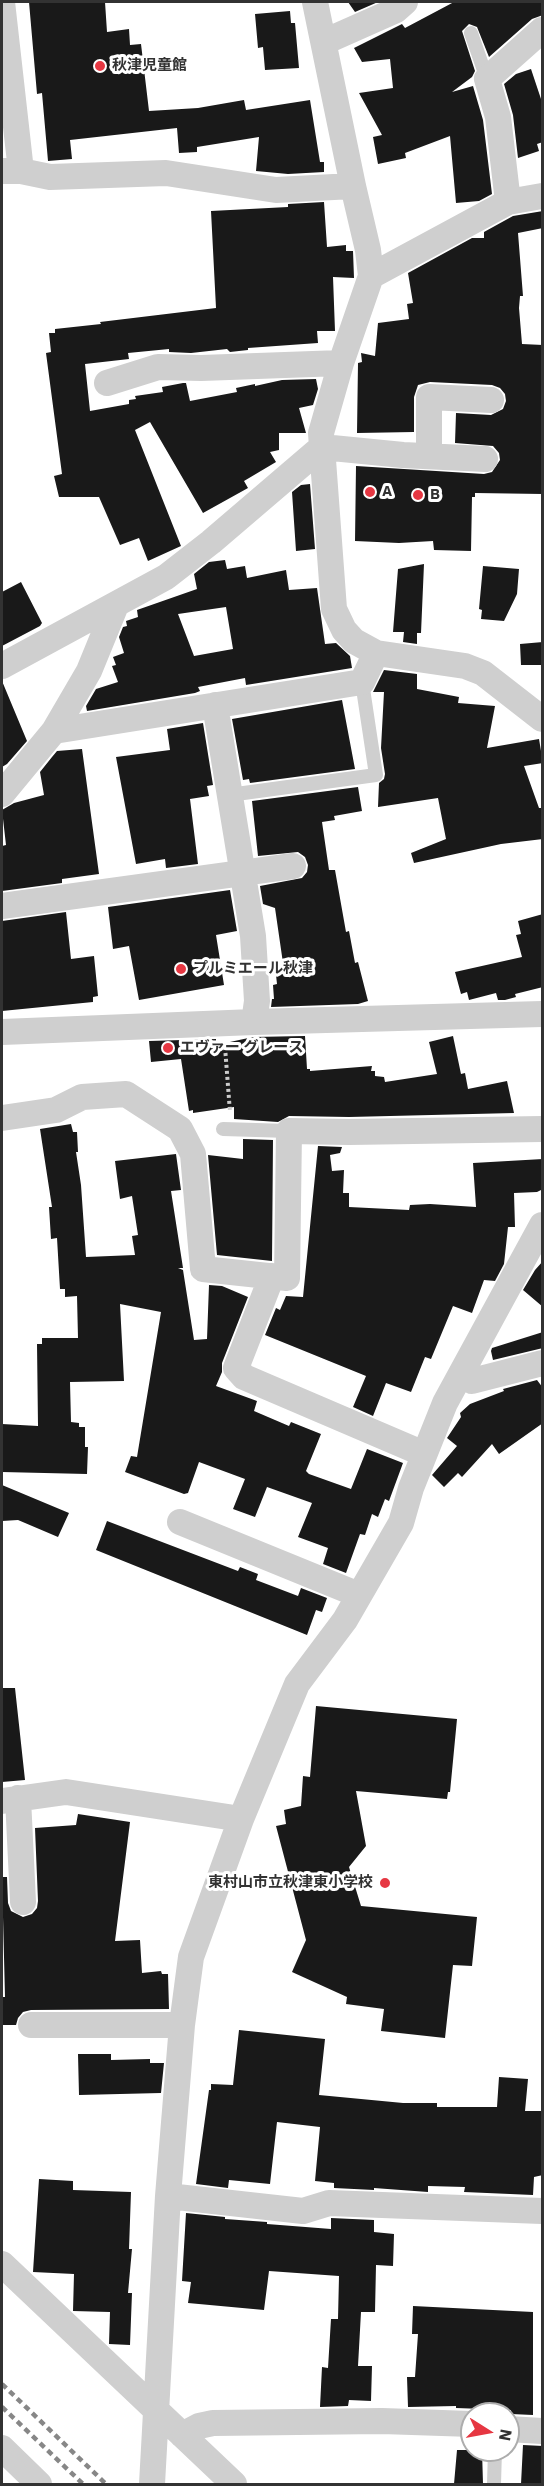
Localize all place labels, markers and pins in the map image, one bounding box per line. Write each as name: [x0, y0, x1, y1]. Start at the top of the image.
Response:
place label: 秋津児童館: [112, 57, 187, 75]
marker: 秋津児童館: [93, 59, 107, 73]
place label: A: [382, 483, 392, 501]
marker: A: [363, 485, 377, 499]
place label: B: [430, 486, 440, 504]
marker: B: [411, 488, 425, 502]
place label: プルミエール秋津: [193, 960, 313, 978]
marker: プルミエール秋津: [174, 962, 188, 976]
place label: エヴァー グレース: [180, 1039, 304, 1057]
marker: エヴァー グレース: [161, 1041, 175, 1055]
place label: 東村山市立秋津東小学校: [208, 1874, 373, 1892]
marker: 東村山市立秋津東小学校: [378, 1876, 392, 1890]

